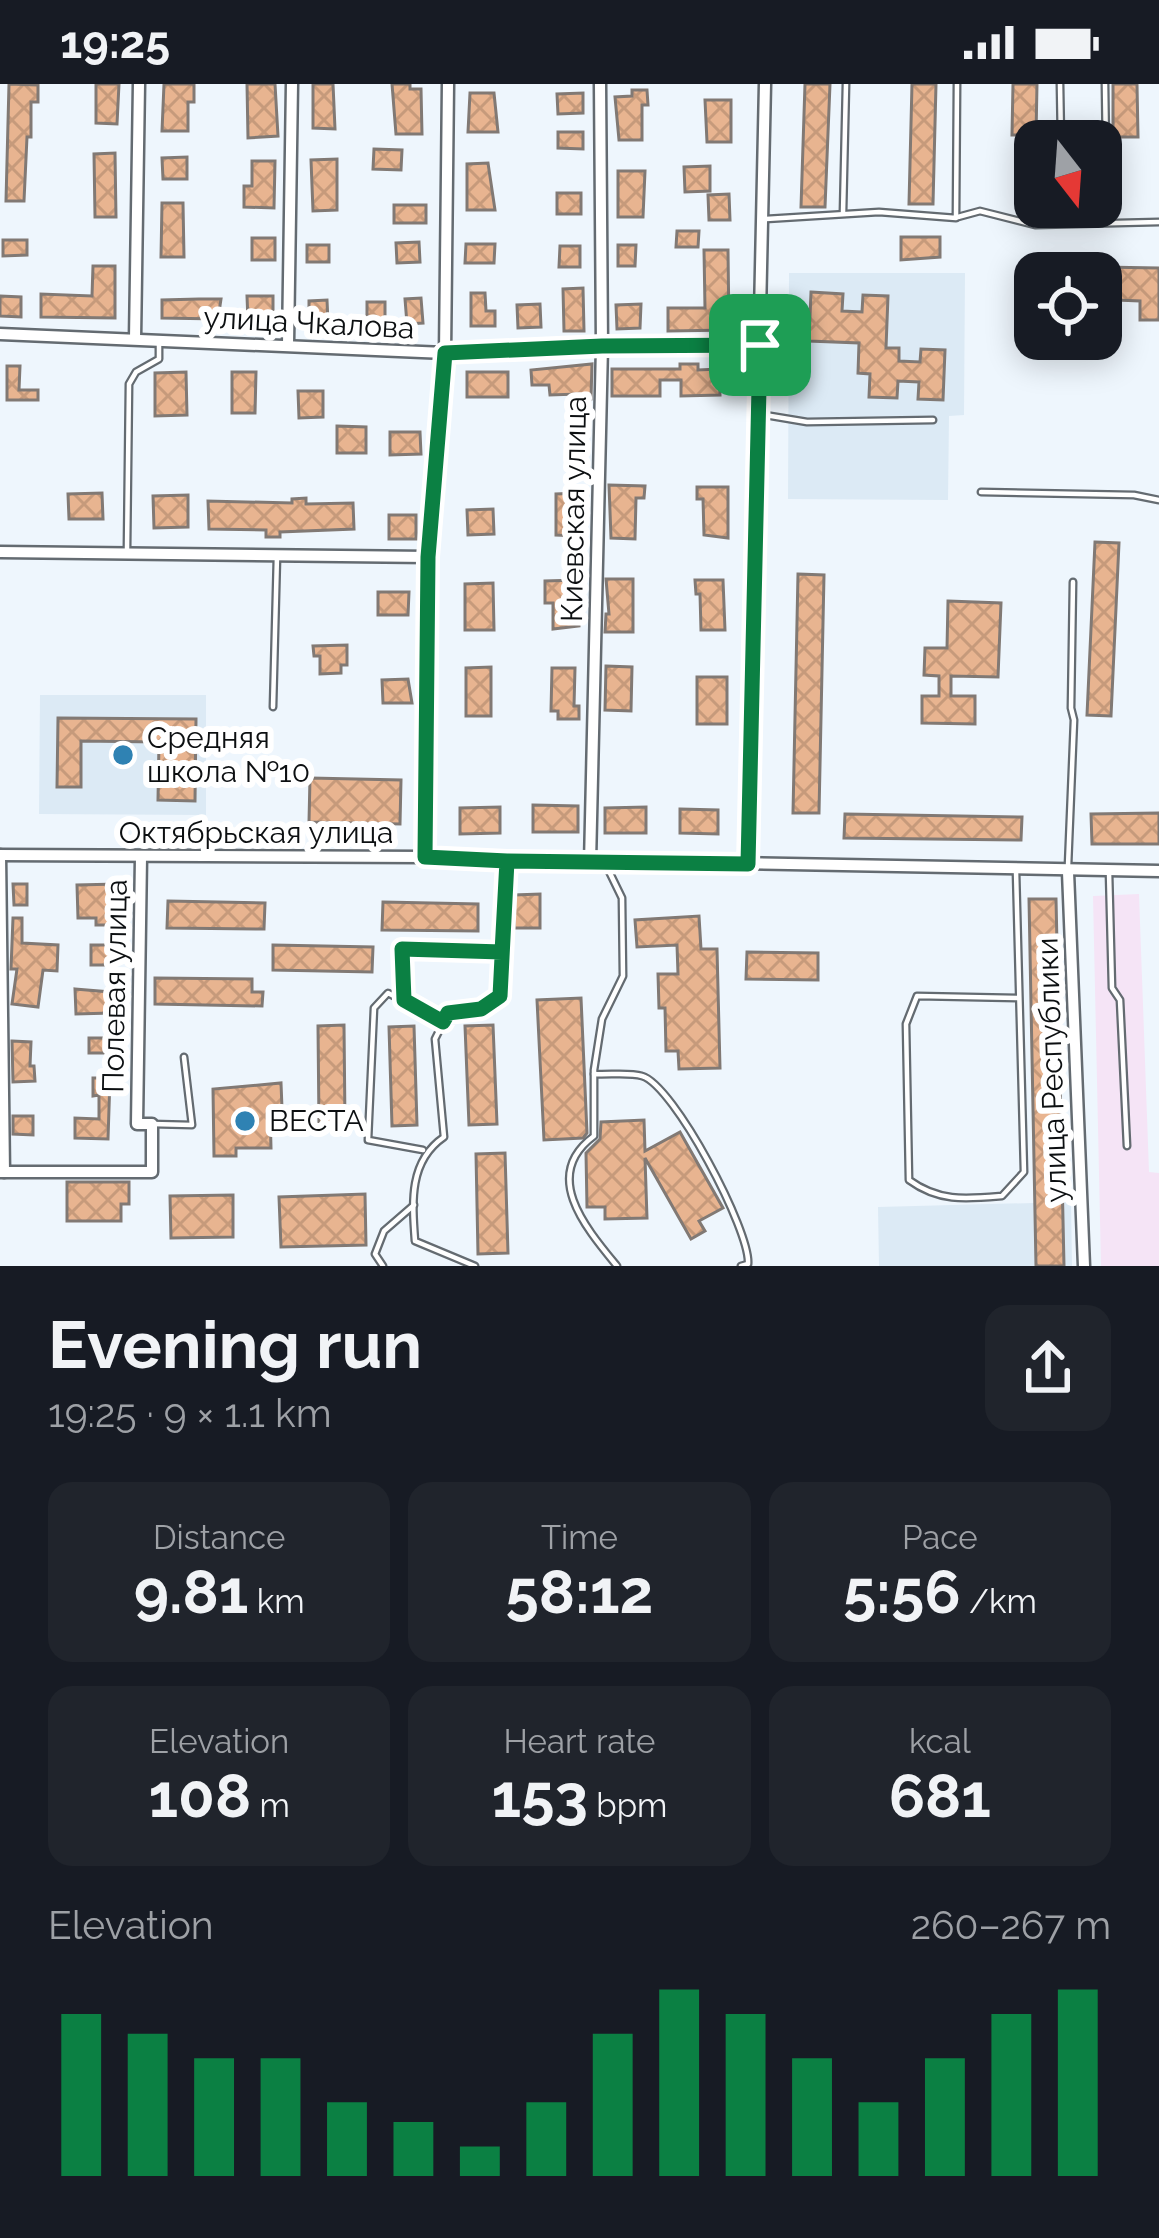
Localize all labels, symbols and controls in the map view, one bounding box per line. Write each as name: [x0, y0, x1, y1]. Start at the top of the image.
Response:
text: 19:25: [60, 16, 170, 69]
north arrow: [1014, 120, 1122, 228]
map controls: [1014, 120, 1122, 360]
button: locate: [1014, 252, 1122, 360]
pin: [709, 294, 811, 396]
street label: улица Чкалова: [203, 300, 415, 345]
icon: arrive: [727, 312, 793, 378]
street label: Киевская улица: [554, 396, 593, 622]
place label: Средняя школа №10: [147, 720, 310, 789]
marker: Средняя школа №10: [110, 742, 136, 768]
street label: Октябрьская улица: [119, 815, 393, 850]
street label: Полевая улица: [95, 879, 134, 1093]
street label: улица Республики: [1029, 937, 1074, 1203]
place label: ВЕСТА: [269, 1103, 364, 1138]
marker: ВЕСТА: [232, 1108, 258, 1134]
button: share: [985, 1305, 1111, 1431]
text: Evening run: [48, 1306, 422, 1383]
text: 19:25 · 9 × 1.1 km: [48, 1390, 332, 1436]
text: Distance: [153, 1518, 285, 1557]
text: Time: [541, 1518, 618, 1557]
text: Pace: [902, 1518, 978, 1557]
text: 9.81: [134, 1557, 248, 1627]
text: 58:12: [506, 1557, 653, 1627]
text: 5:56: [843, 1557, 961, 1627]
text: km: [248, 1582, 305, 1621]
text: /km: [961, 1582, 1037, 1621]
text: Elevation: [149, 1722, 289, 1761]
text: Heart rate: [503, 1722, 655, 1761]
text: kcal: [909, 1722, 971, 1761]
text: 108: [148, 1761, 251, 1831]
text: 153: [492, 1761, 588, 1831]
text: 681: [889, 1761, 991, 1831]
text: m: [251, 1786, 290, 1825]
text: bpm: [588, 1786, 667, 1825]
text: Elevation: [48, 1902, 214, 1948]
text: 260–267 m: [911, 1902, 1111, 1948]

